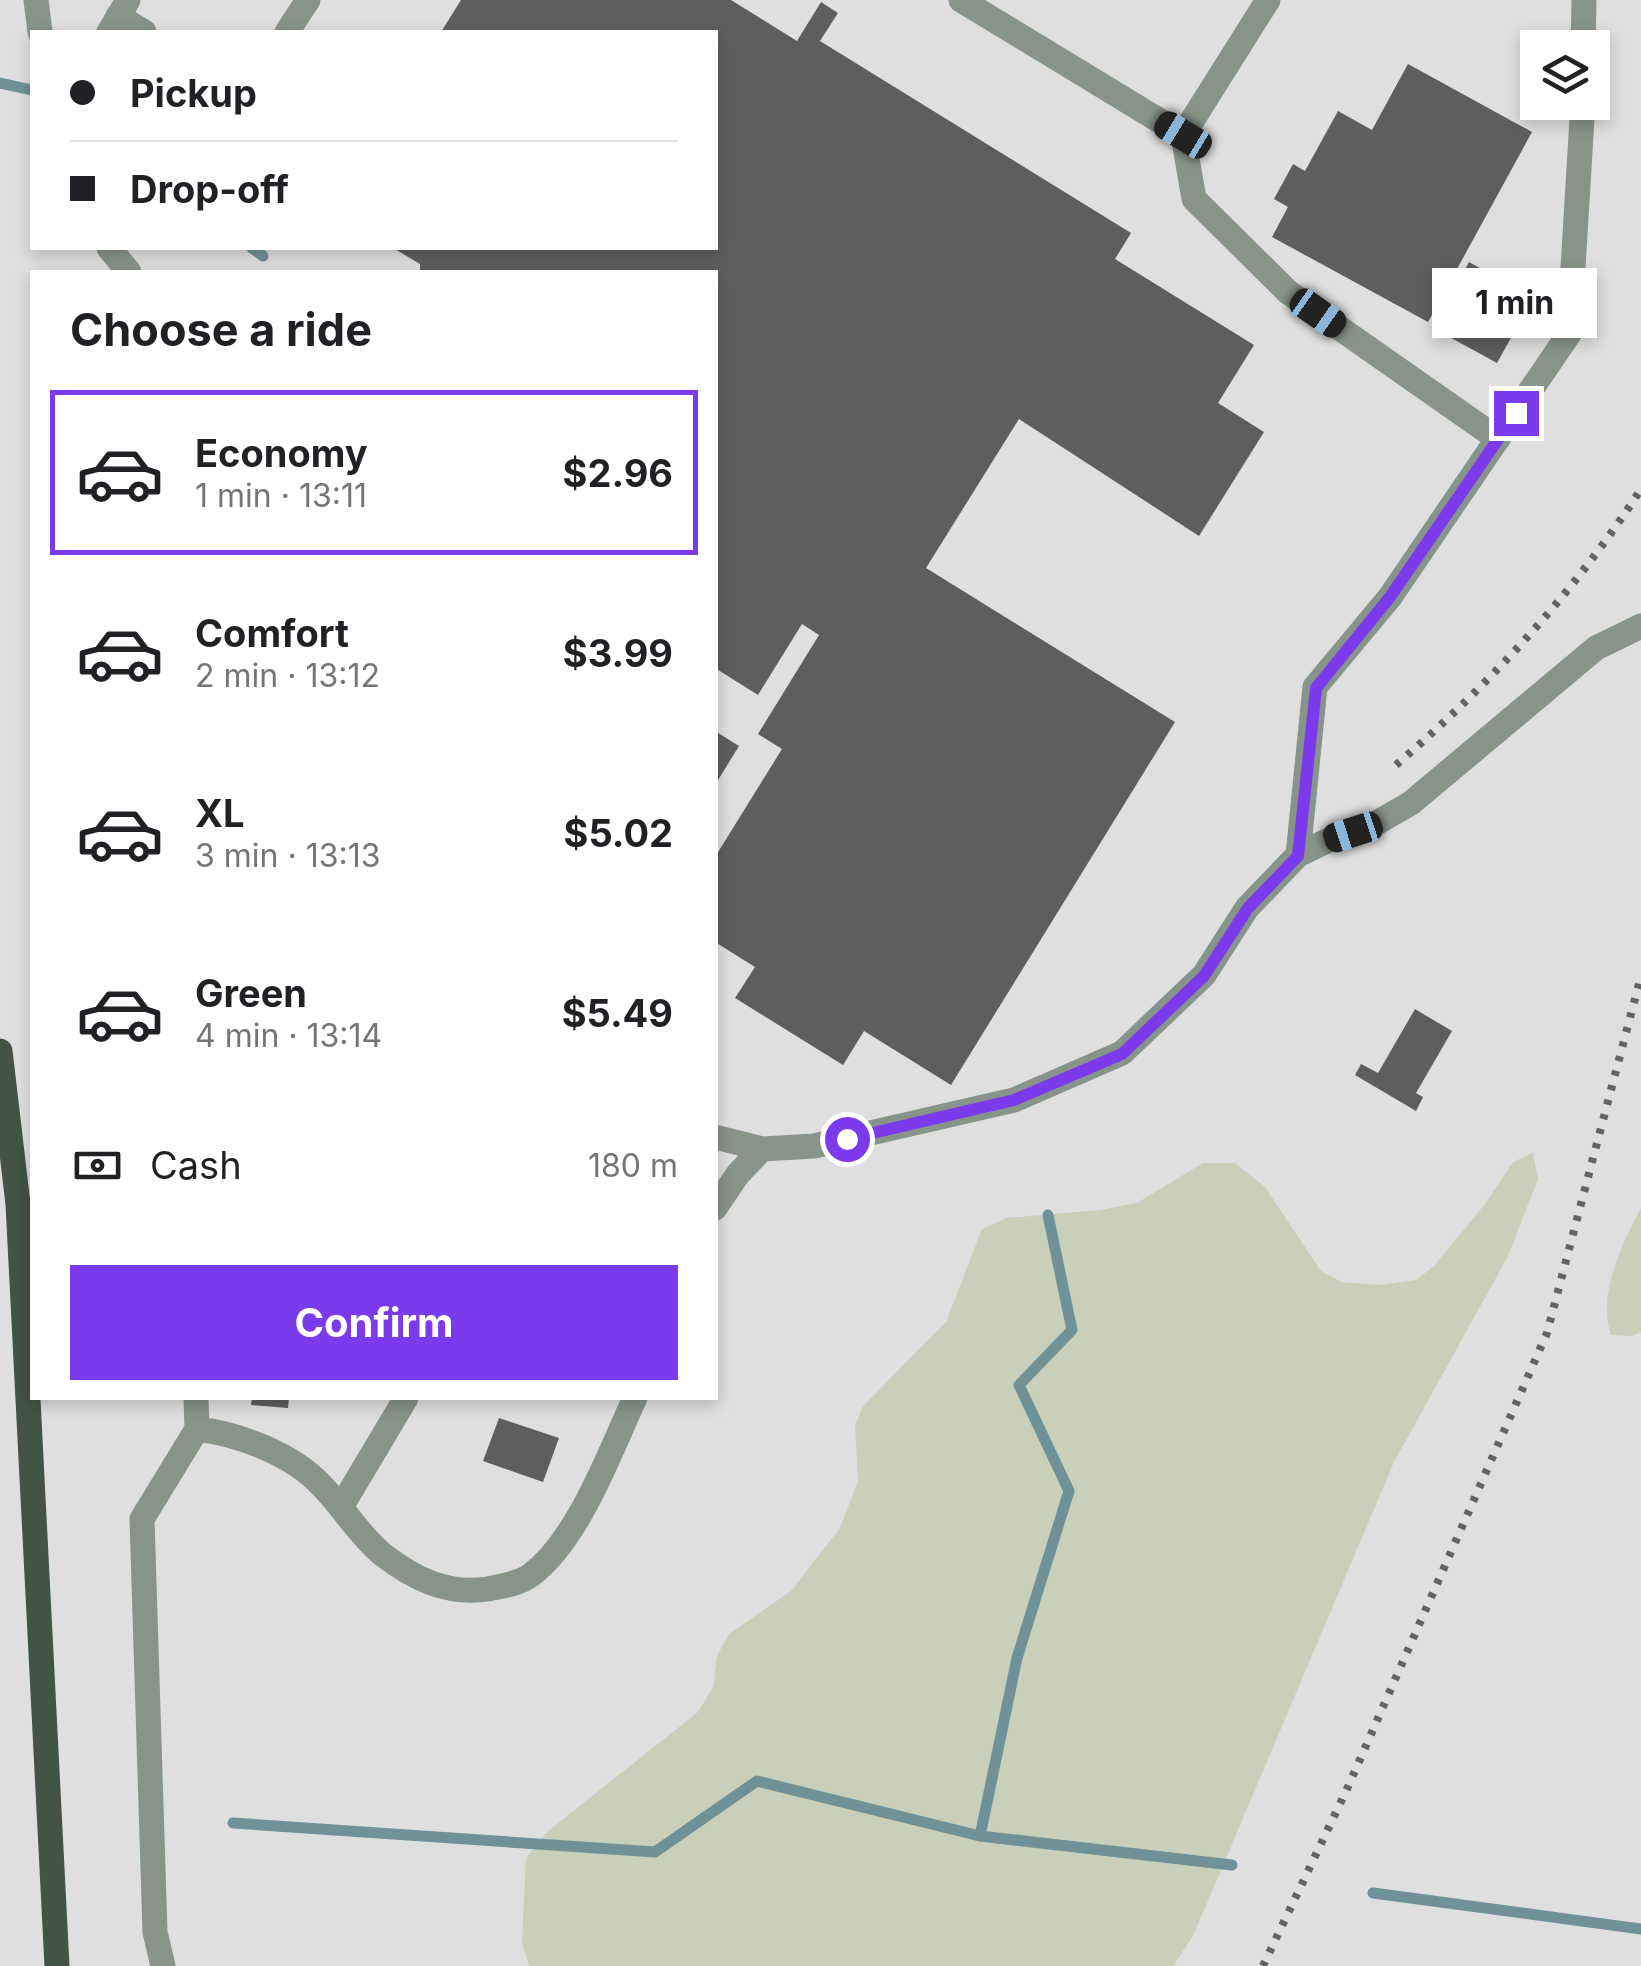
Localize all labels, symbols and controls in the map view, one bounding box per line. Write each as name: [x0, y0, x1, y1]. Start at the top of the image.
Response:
map controls: [1520, 30, 1610, 120]
button: layers: [1520, 30, 1610, 120]
text: Pickup: [130, 70, 257, 116]
car: [1150, 107, 1216, 163]
text: Drop-off: [130, 166, 289, 212]
callout: 1 min: [1434, 268, 1598, 338]
text: 1 min: [1475, 283, 1554, 322]
car: [1285, 284, 1351, 342]
text: Choose a ride: [70, 302, 372, 357]
route end: [1494, 391, 1539, 436]
icon: car: [75, 428, 165, 518]
text: Economy: [195, 430, 368, 476]
text: $2.96: [563, 450, 673, 496]
text: 1 min · 13:11: [195, 476, 367, 515]
icon: car: [75, 608, 165, 698]
text: Comfort: [195, 610, 349, 656]
text: $3.99: [563, 630, 673, 676]
text: 2 min · 13:12: [195, 656, 380, 695]
icon: car: [75, 788, 165, 878]
text: XL: [195, 790, 245, 836]
car: [1320, 808, 1386, 856]
text: $5.02: [564, 810, 673, 856]
text: 3 min · 13:13: [195, 836, 380, 875]
icon: car: [75, 968, 165, 1058]
text: Green: [195, 970, 307, 1016]
text: $5.49: [562, 990, 673, 1036]
text: 4 min · 13:14: [195, 1016, 382, 1055]
route start: [825, 1117, 870, 1162]
icon: cash: [70, 1138, 125, 1193]
text: Cash: [150, 1142, 242, 1188]
text: 180 m: [588, 1146, 678, 1185]
button: Confirm: [70, 1265, 678, 1380]

